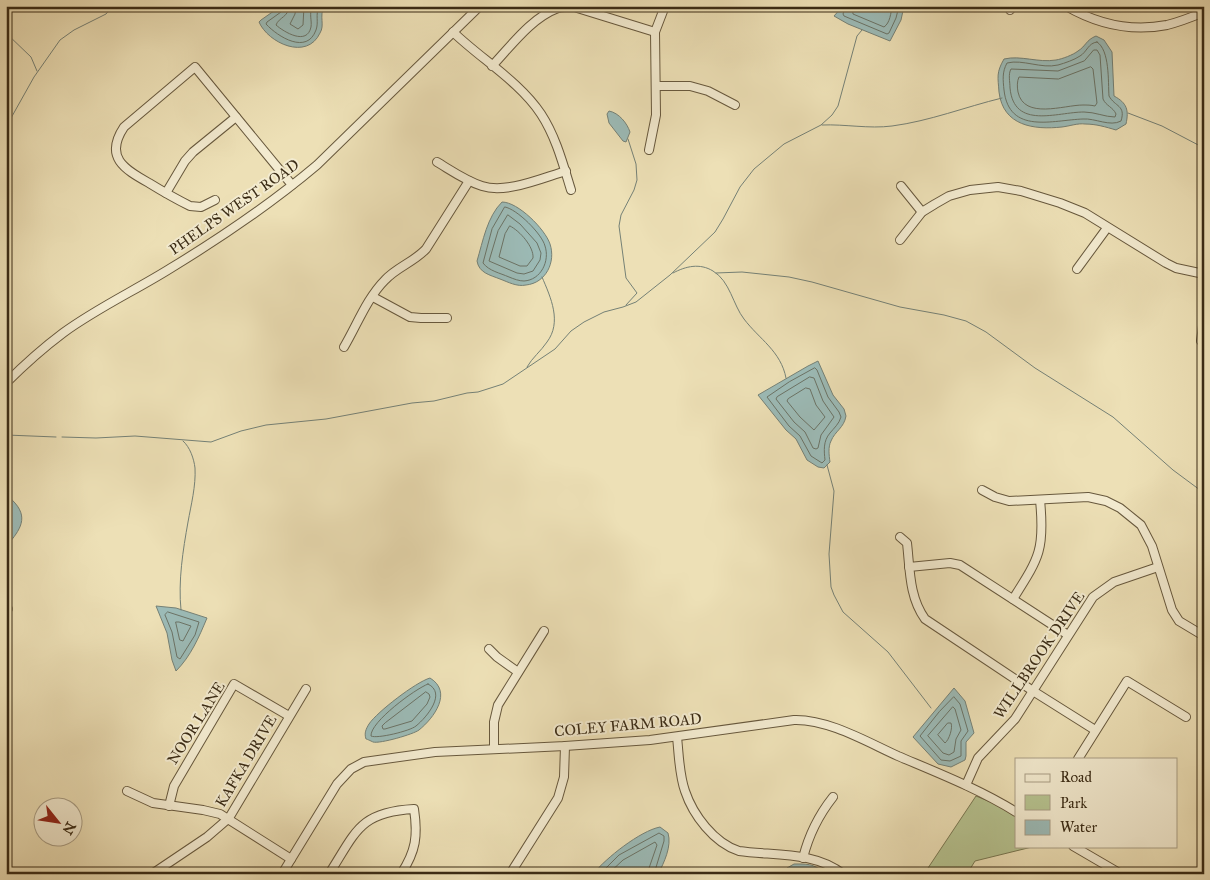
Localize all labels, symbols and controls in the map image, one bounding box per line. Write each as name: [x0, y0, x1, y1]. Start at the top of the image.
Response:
street label: PHELPS WEST ROAD: [166, 155, 303, 259]
street label: WILLBROOK DRIVE: [990, 588, 1088, 722]
street label: NOOR LANE: [163, 678, 229, 768]
street label: COLEY FARM ROAD: [554, 710, 703, 740]
street label: KAFKA DRIVE: [211, 711, 281, 810]
legend: [1015, 758, 1178, 848]
text: Road: [1060, 768, 1092, 786]
text: Park: [1060, 794, 1087, 812]
north arrow: [32, 798, 82, 848]
text: Water: [1060, 818, 1097, 836]
text: N: [58, 819, 79, 838]

